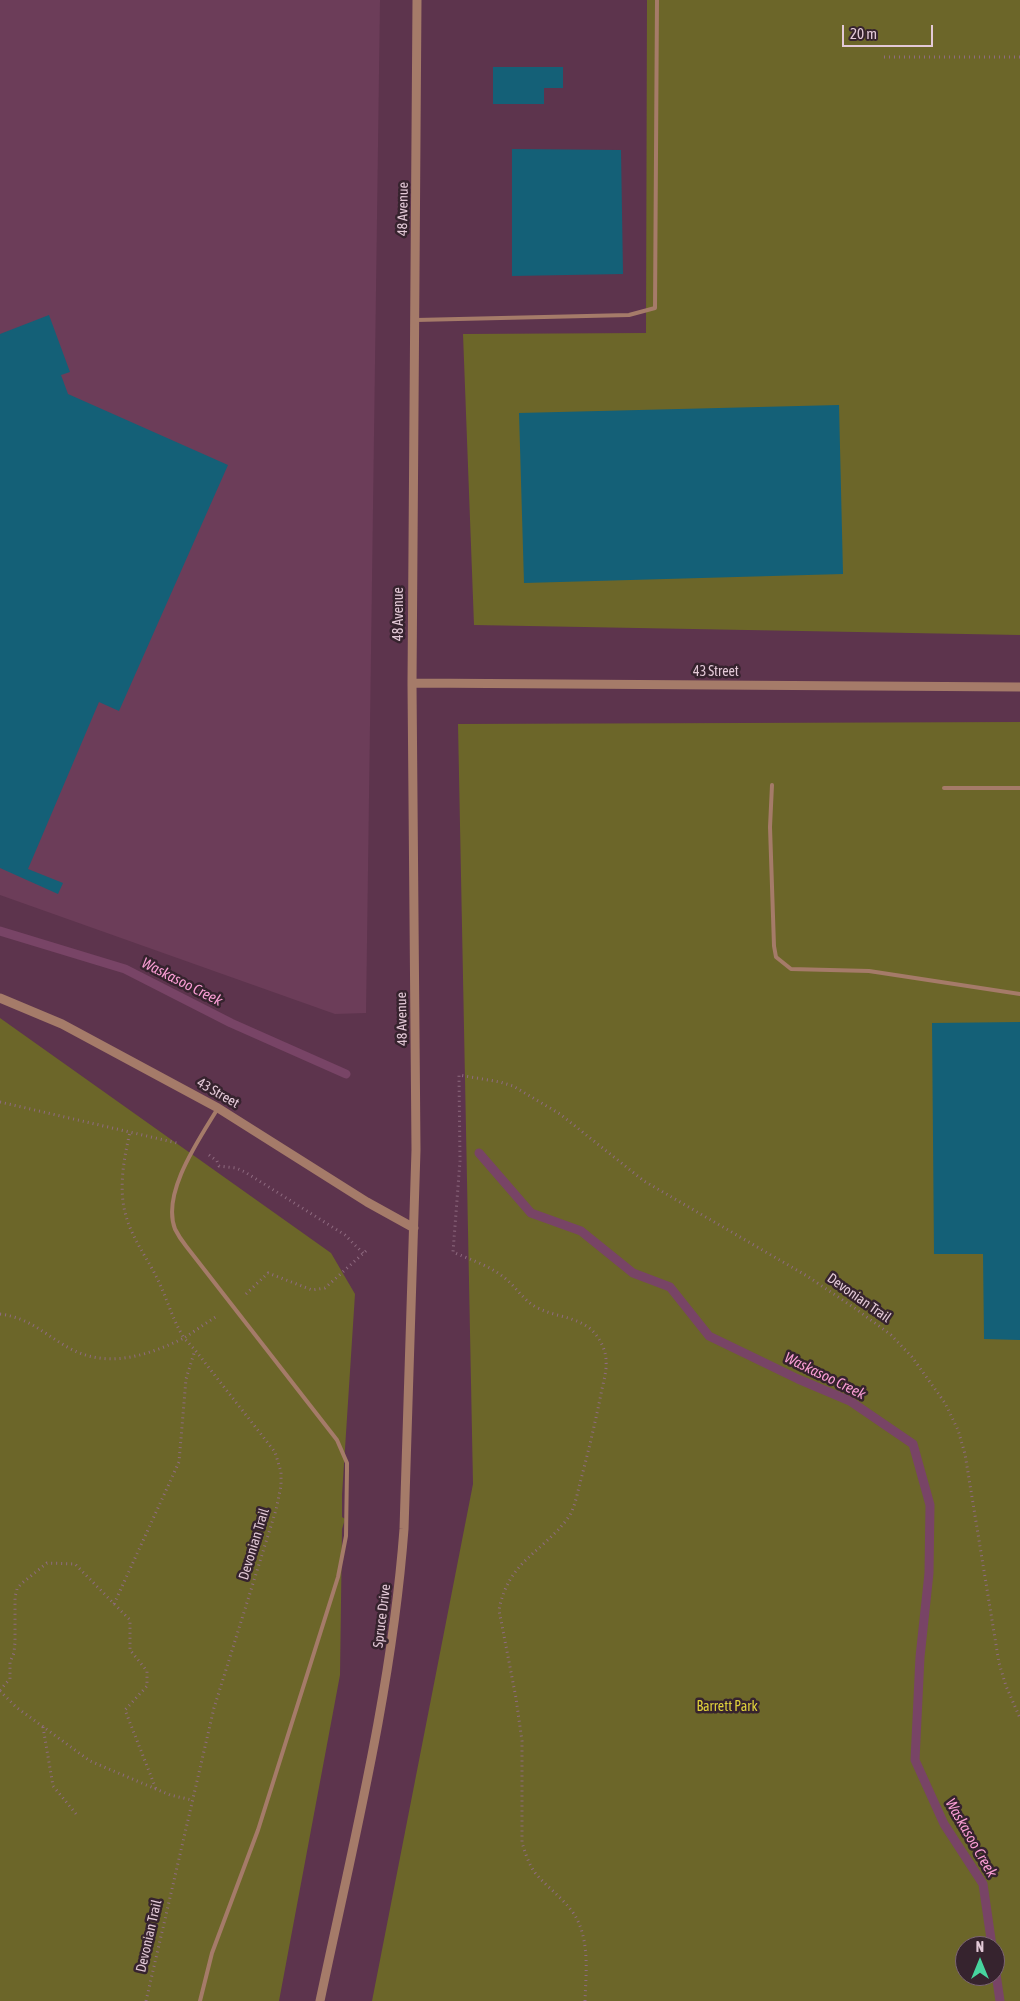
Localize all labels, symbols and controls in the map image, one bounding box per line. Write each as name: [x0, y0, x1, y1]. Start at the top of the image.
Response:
scale bar: [845, 15, 936, 47]
text: 20 m: [850, 25, 877, 42]
street label: 48 Avenue: [394, 182, 412, 236]
street label: 48 Avenue: [391, 587, 407, 641]
street label: 43 Street: [693, 664, 739, 680]
water label: Waskasoo Creek: [139, 954, 225, 1010]
street label: 48 Avenue: [393, 992, 411, 1046]
street label: 43 Street: [194, 1074, 242, 1112]
street label: Devonian Trail: [824, 1270, 894, 1326]
water label: Waskasoo Creek: [781, 1349, 869, 1403]
street label: Devonian Trail: [235, 1506, 273, 1582]
street label: Spruce Drive: [370, 1583, 394, 1649]
park label: Barrett Park: [696, 1699, 758, 1715]
water label: Waskasoo Creek: [941, 1795, 1001, 1881]
street label: Devonian Trail: [132, 1898, 166, 1974]
north arrow: [955, 1936, 1005, 1986]
text: N: [976, 1939, 984, 1955]

